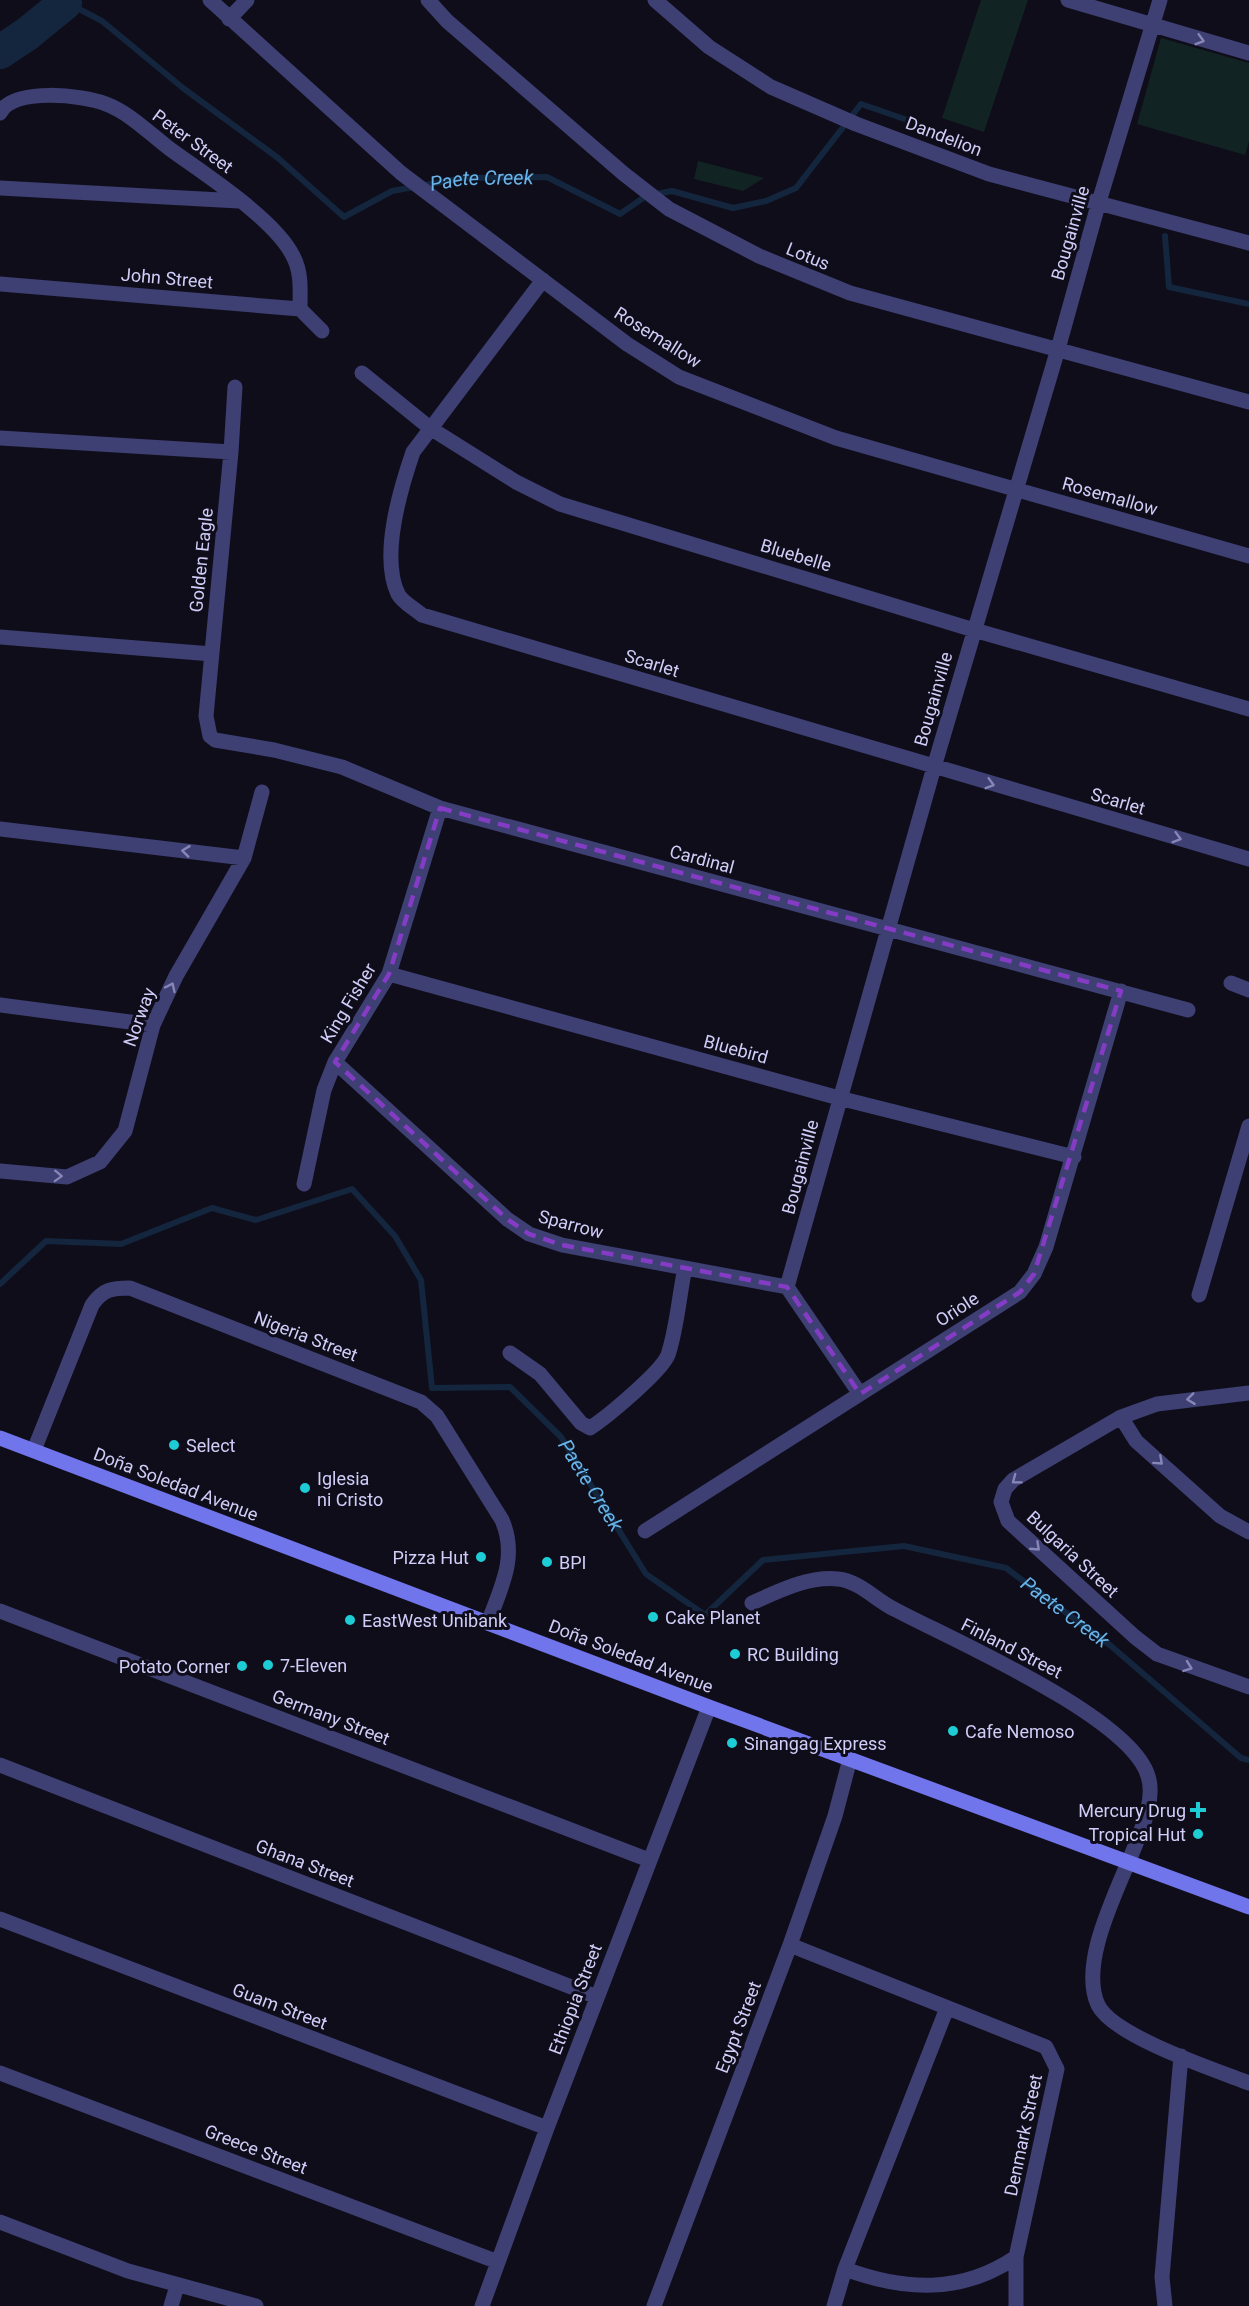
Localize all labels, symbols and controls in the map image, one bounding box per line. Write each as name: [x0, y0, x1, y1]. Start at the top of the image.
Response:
one-way arrow: [1195, 32, 1205, 45]
street label: Peter Street: [149, 105, 237, 177]
street label: Dandelion: [903, 112, 985, 160]
water label: Paete Creek: [428, 165, 535, 196]
street label: Bougainville: [1047, 183, 1093, 283]
street label: Lotus: [783, 238, 833, 274]
street label: John Street: [120, 264, 214, 292]
street label: Rosemallow: [611, 302, 706, 372]
street label: Rosemallow: [1060, 472, 1161, 520]
street label: Golden Eagle: [185, 507, 217, 613]
street label: Bluebelle: [758, 534, 834, 576]
street label: Scarlet: [622, 645, 682, 681]
street label: Bougainville: [910, 649, 956, 749]
one-way arrow: [984, 777, 995, 789]
street label: Scarlet: [1088, 783, 1148, 819]
one-way arrow: [1171, 831, 1182, 843]
street label: Cardinal: [667, 840, 737, 878]
one-way arrow: [182, 845, 191, 858]
street label: King Fisher: [316, 959, 380, 1047]
one-way arrow: [164, 982, 176, 993]
street label: Norway: [119, 984, 159, 1049]
street label: Bluebird: [702, 1030, 770, 1068]
street label: Bougainville: [777, 1117, 823, 1217]
one-way arrow: [54, 1169, 63, 1182]
street label: Sparrow: [536, 1205, 606, 1243]
street label: Oriole: [932, 1287, 982, 1331]
street label: Nigeria Street: [251, 1307, 361, 1365]
one-way arrow: [1186, 1393, 1195, 1405]
place label: Select: [186, 1435, 236, 1456]
water label: Paete Creek: [553, 1435, 629, 1537]
marker: Select: [167, 1438, 181, 1452]
street label: Doña Soledad Avenue: [91, 1443, 261, 1525]
one-way arrow: [1152, 1454, 1163, 1465]
place label: Iglesia ni Cristo: [317, 1468, 383, 1510]
one-way arrow: [1012, 1473, 1023, 1484]
marker: Iglesia ni Cristo: [298, 1481, 312, 1495]
street label: Bulgaria Street: [1023, 1506, 1123, 1602]
one-way arrow: [1029, 1540, 1040, 1551]
place label: Pizza Hut: [393, 1547, 469, 1568]
marker: Pizza Hut: [474, 1550, 488, 1564]
place label: BPI: [559, 1552, 586, 1573]
marker: BPI: [540, 1555, 554, 1569]
water label: Paete Creek: [1016, 1571, 1115, 1653]
place label: Cake Planet: [665, 1607, 760, 1628]
place label: EastWest Unibank: [362, 1610, 508, 1631]
marker: Cake Planet: [646, 1610, 660, 1624]
marker: EastWest Unibank: [343, 1613, 357, 1627]
street label: Finland Street: [958, 1614, 1066, 1682]
street label: Doña Soledad Avenue: [546, 1615, 716, 1697]
place label: RC Building: [747, 1644, 839, 1665]
marker: RC Building: [728, 1647, 742, 1661]
place label: 7-Eleven: [280, 1655, 347, 1676]
place label: Potato Corner: [119, 1656, 230, 1677]
marker: 7-Eleven: [261, 1658, 275, 1672]
marker: Potato Corner: [235, 1659, 249, 1673]
one-way arrow: [1182, 1659, 1193, 1672]
street label: Germany Street: [269, 1685, 393, 1749]
place label: Cafe Nemoso: [965, 1721, 1075, 1742]
marker: Cafe Nemoso: [946, 1724, 960, 1738]
place label: Sinangag Express: [744, 1733, 887, 1754]
marker: Sinangag Express: [725, 1736, 739, 1750]
place label: Mercury Drug: [1078, 1800, 1186, 1821]
marker: Mercury Drug: [1191, 1803, 1205, 1817]
place label: Tropical Hut: [1089, 1824, 1186, 1845]
marker: Tropical Hut: [1191, 1827, 1205, 1841]
street label: Ghana Street: [253, 1835, 357, 1891]
street label: Ethiopia Street: [544, 1941, 606, 2057]
street label: Guam Street: [230, 1978, 330, 2034]
street label: Egypt Street: [711, 1978, 765, 2076]
street label: Denmark Street: [1000, 2072, 1046, 2198]
street label: Greece Street: [202, 2120, 310, 2178]

